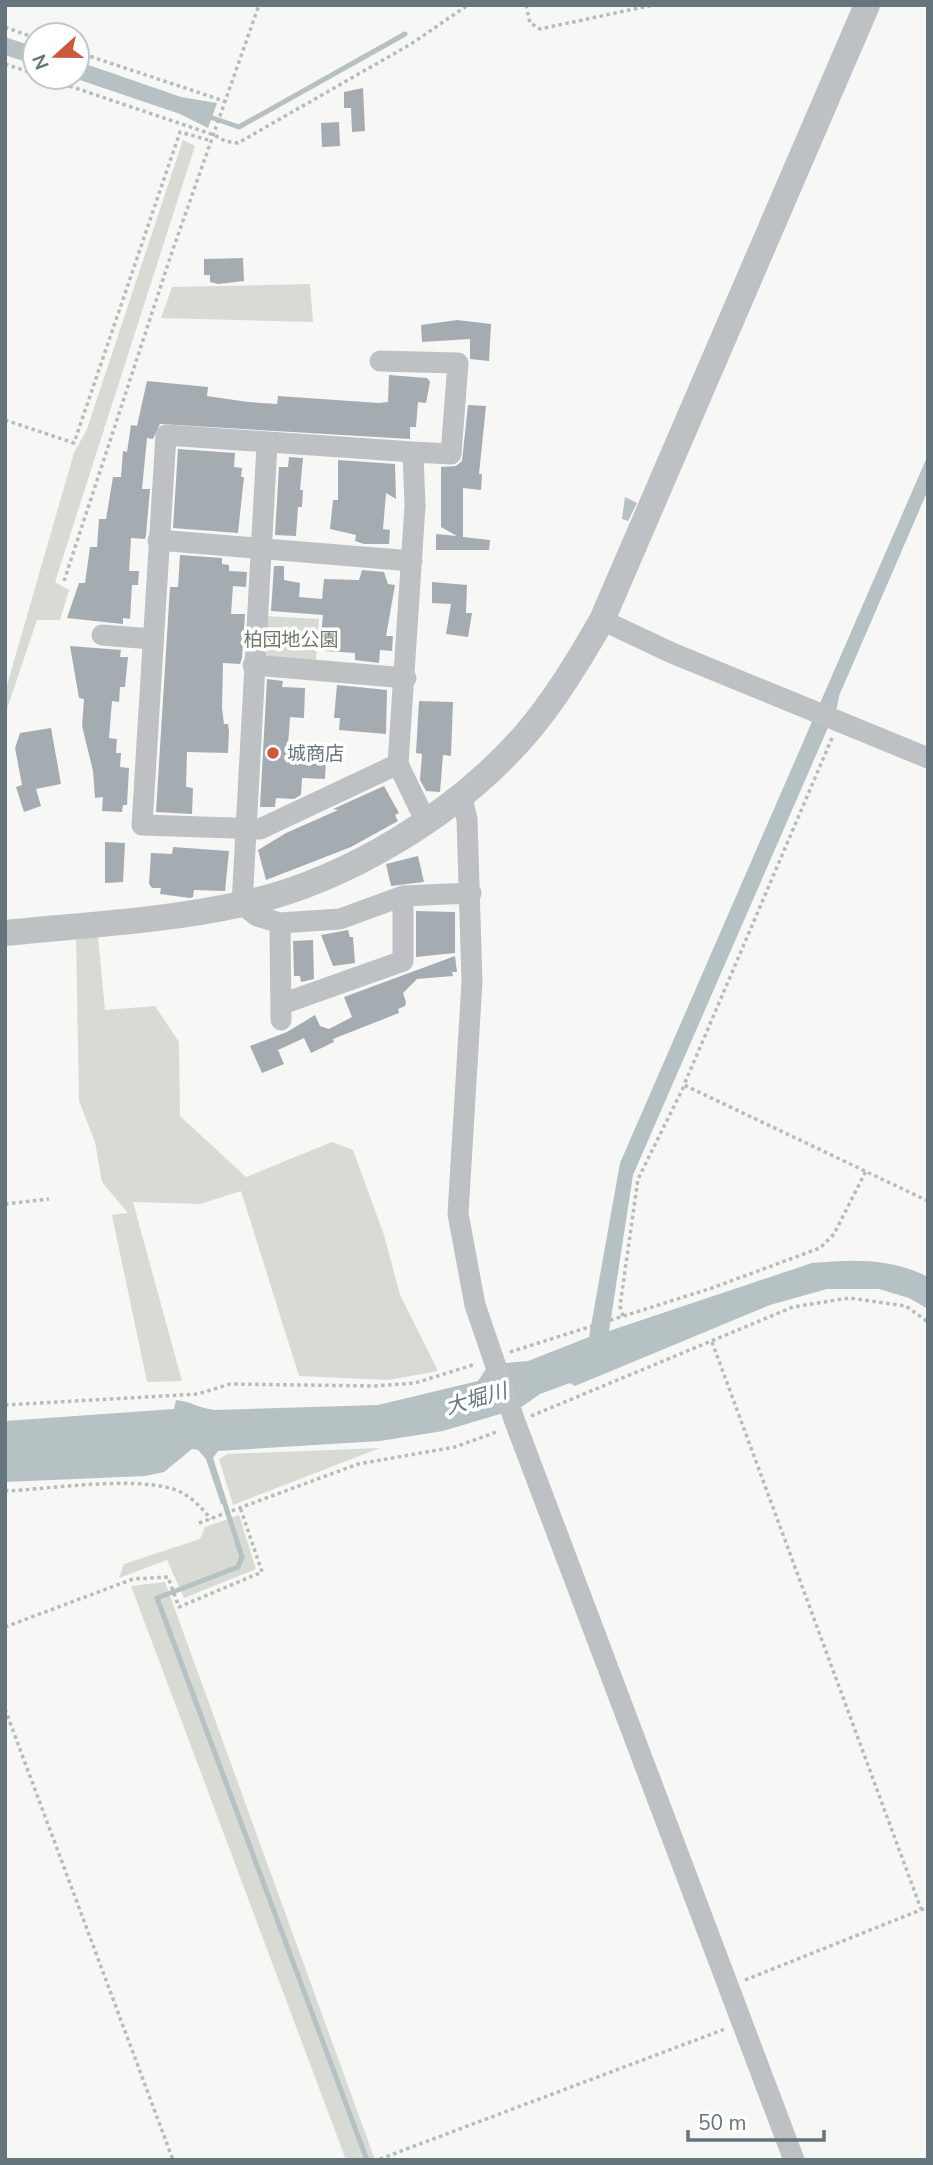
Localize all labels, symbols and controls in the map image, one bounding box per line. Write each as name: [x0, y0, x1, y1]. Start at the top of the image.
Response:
north arrow: [21, 21, 91, 91]
text: N: [26, 50, 56, 73]
park label: 柏団地公園: [243, 627, 339, 653]
place label: 城商店: [287, 741, 344, 767]
marker: 城商店: [265, 745, 281, 761]
water label: 大堀川: [442, 1376, 512, 1421]
scale bar: [688, 2098, 824, 2142]
text: 50 m: [698, 2109, 747, 2137]

